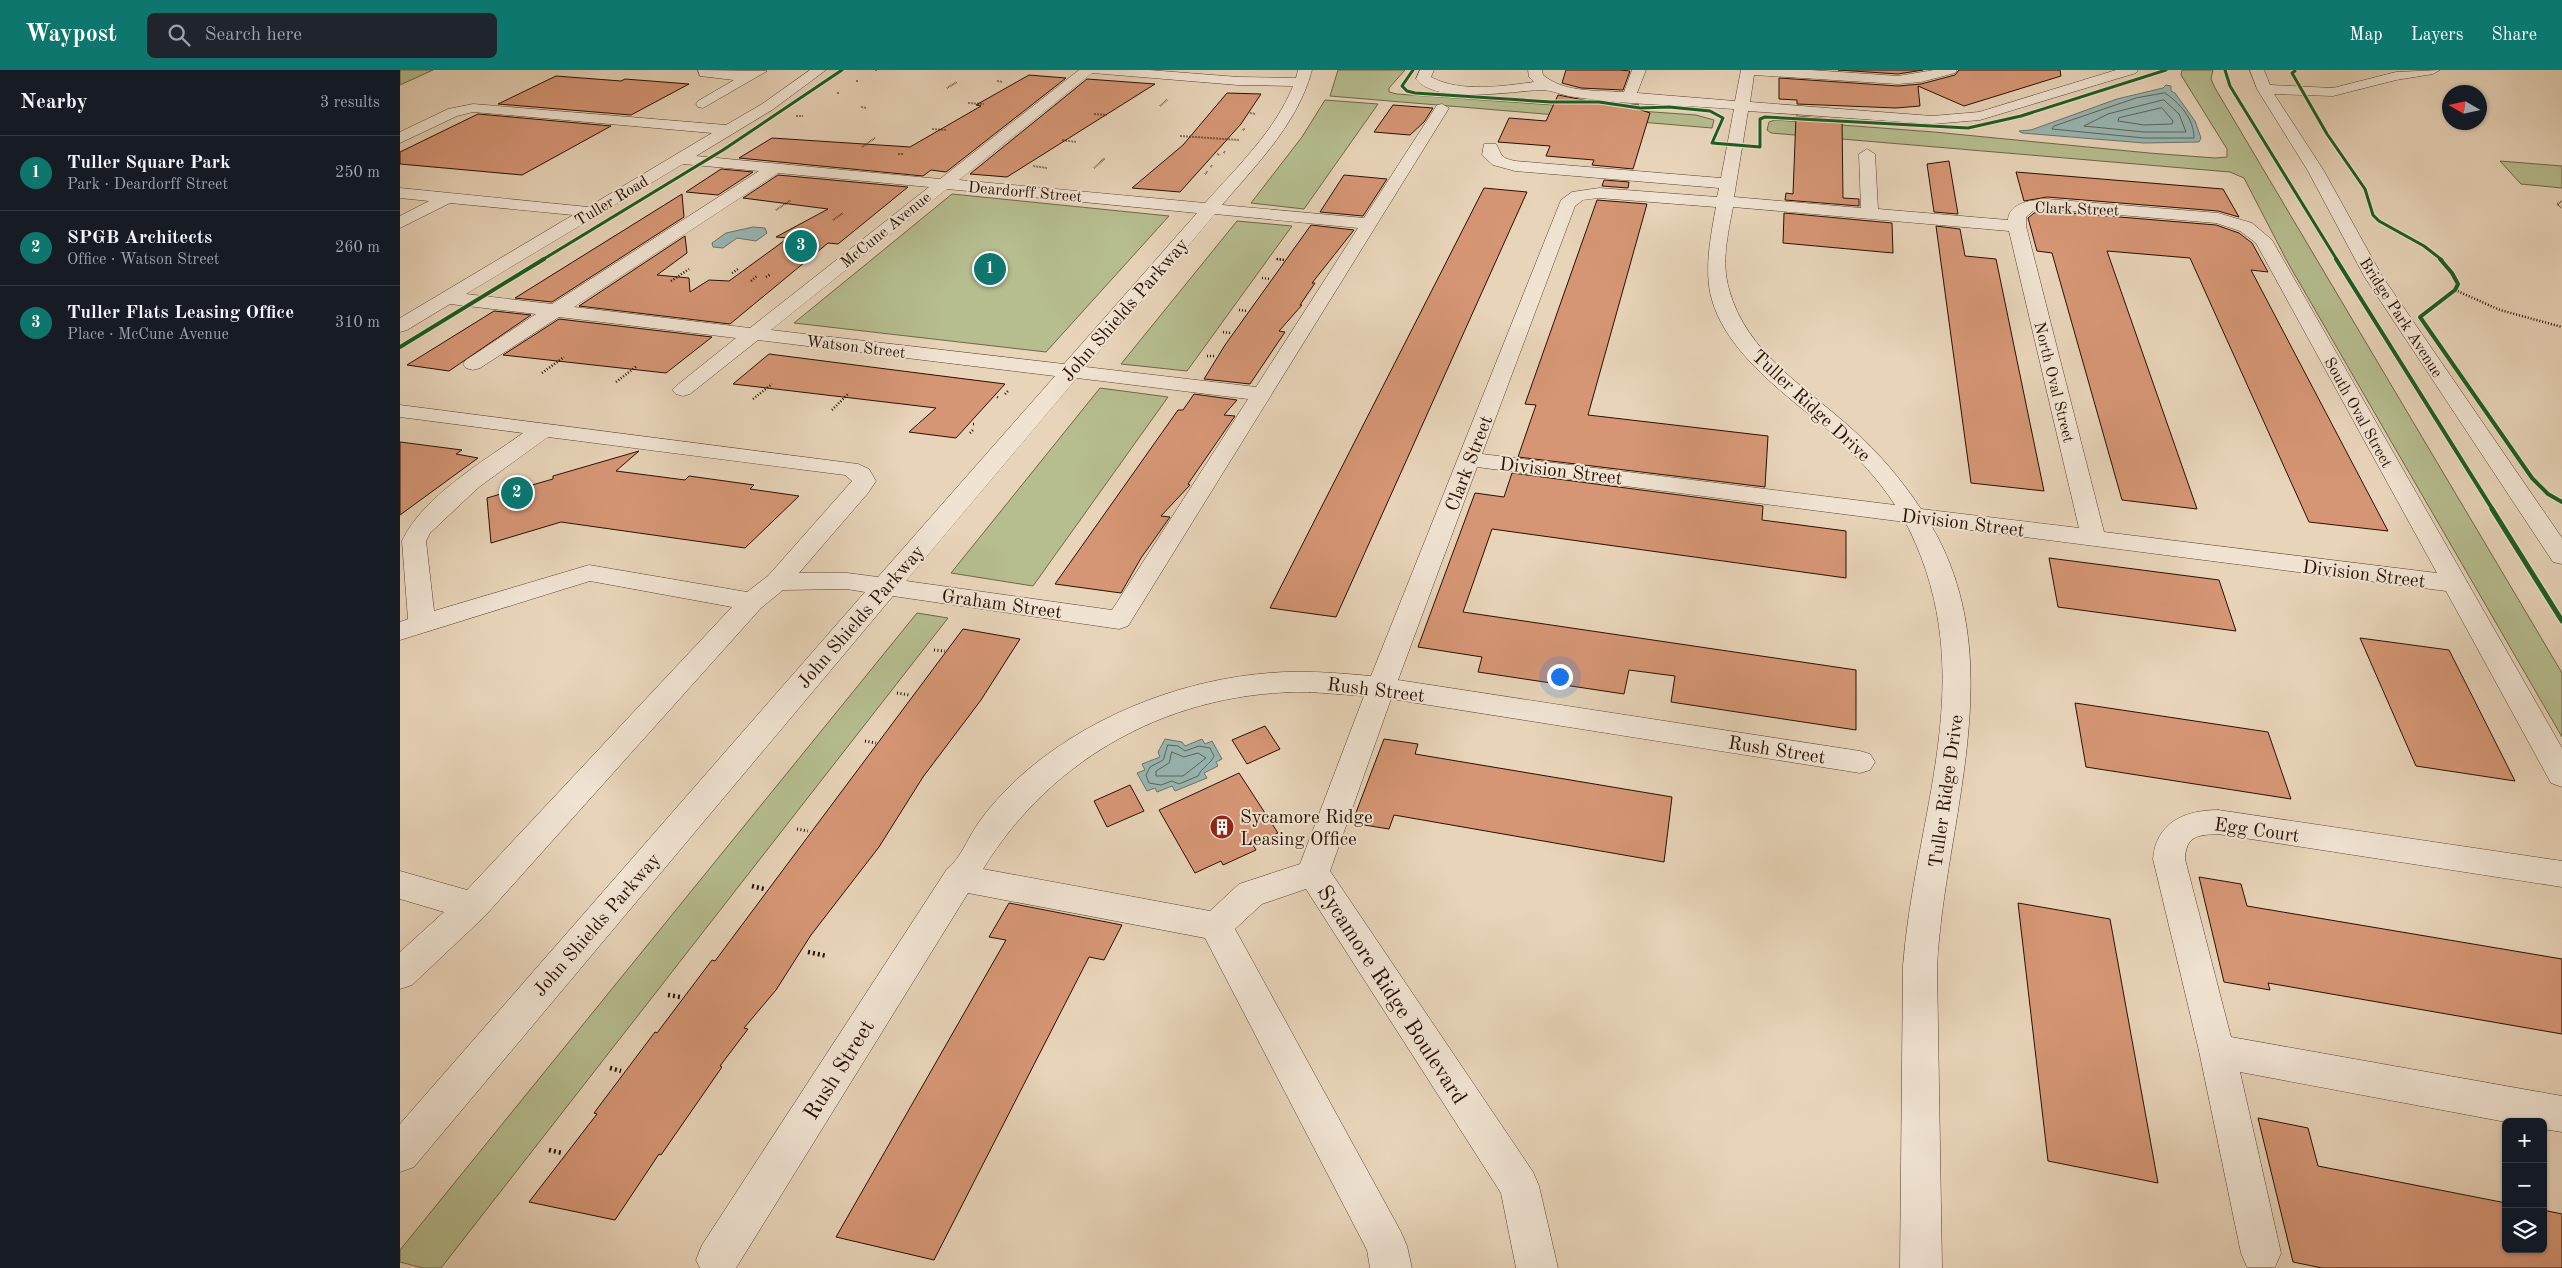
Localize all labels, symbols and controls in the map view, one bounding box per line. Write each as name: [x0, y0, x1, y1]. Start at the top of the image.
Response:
search box: [147, 13, 497, 58]
icon: search: [165, 21, 193, 49]
text: Waypost: [25, 23, 117, 47]
text: Search here: [205, 26, 302, 45]
text: Map: [2349, 26, 2383, 44]
text: Layers: [2411, 26, 2463, 44]
text: Share: [2491, 26, 2537, 44]
north arrow: [2442, 85, 2487, 130]
text: Nearby: [20, 92, 88, 113]
text: 3 results: [320, 95, 380, 111]
text: Tuller Square Park: [67, 154, 231, 173]
text: 1: [31, 165, 41, 181]
text: 250 m: [335, 165, 380, 181]
street label: Tuller Road: [572, 174, 652, 230]
text: Park · Deardorff Street: [67, 177, 228, 193]
street label: Deardorff Street: [967, 180, 1083, 206]
street label: McCune Avenue: [838, 189, 934, 272]
street label: Clark Street: [2034, 201, 2120, 219]
pin: 3: [785, 227, 817, 265]
text: SPGB Architects: [67, 229, 212, 248]
street label: John Shields Parkway: [1059, 235, 1193, 386]
text: 2: [31, 240, 41, 256]
text: 260 m: [335, 240, 380, 256]
pin: 1: [974, 250, 1006, 288]
text: Office · Watson Street: [67, 252, 219, 268]
street label: Bridge Park Avenue: [2356, 255, 2445, 381]
text: Tuller Flats Leasing Office: [67, 304, 294, 323]
text: 3: [31, 315, 41, 331]
text: 310 m: [335, 315, 380, 331]
street label: North Oval Street: [2030, 320, 2076, 445]
text: Place · McCune Avenue: [67, 327, 229, 343]
street label: Watson Street: [805, 334, 907, 362]
street label: Tuller Ridge Drive: [1747, 347, 1873, 466]
street label: South Oval Street: [2320, 355, 2394, 471]
street label: Clark Street: [1443, 414, 1497, 514]
street label: Division Street: [1498, 456, 1623, 489]
pin: 2: [501, 474, 533, 512]
street label: Division Street: [1900, 508, 2025, 541]
street label: John Shields Parkway: [795, 542, 929, 693]
street label: Division Street: [2301, 559, 2426, 592]
street label: Graham Street: [940, 588, 1063, 623]
your location: [1547, 664, 1573, 690]
street label: Rush Street: [1326, 676, 1425, 707]
street label: Tuller Ridge Drive: [1927, 714, 1968, 869]
street label: Rush Street: [1727, 734, 1826, 769]
place label: Sycamore Ridge Leasing Office: [1240, 809, 1373, 850]
building icon: Sycamore Ridge Leasing Office: [1209, 814, 1235, 840]
street label: Egg Court: [2213, 816, 2300, 847]
street label: John Shields Parkway: [531, 850, 665, 1001]
street label: Sycamore Ridge Boulevard: [1312, 882, 1470, 1108]
street label: Rush Street: [800, 1016, 879, 1124]
map controls: [2502, 1118, 2547, 1253]
button: +: [2502, 1118, 2547, 1163]
button: −: [2502, 1163, 2547, 1208]
button: layers: [2502, 1208, 2547, 1253]

